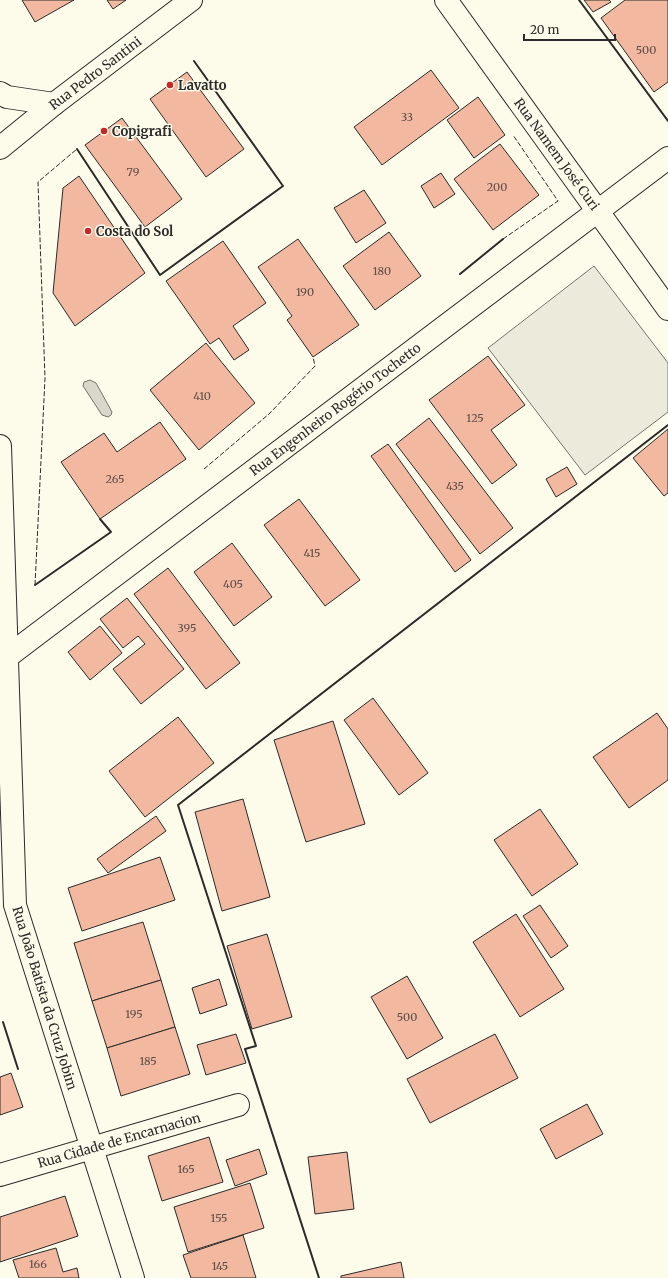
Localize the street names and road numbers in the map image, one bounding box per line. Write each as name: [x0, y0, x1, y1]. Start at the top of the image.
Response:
street label: Rua Pedro Santini: [46, 33, 145, 114]
street label: Rua Namem José Curi: [510, 95, 603, 214]
street label: Rua Engenheiro Rogério Tochetto: [246, 339, 425, 479]
street label: Rua João Batista da Cruz Jobim: [8, 904, 81, 1092]
street label: Rua Cidade de Encarnacion: [36, 1109, 203, 1172]

